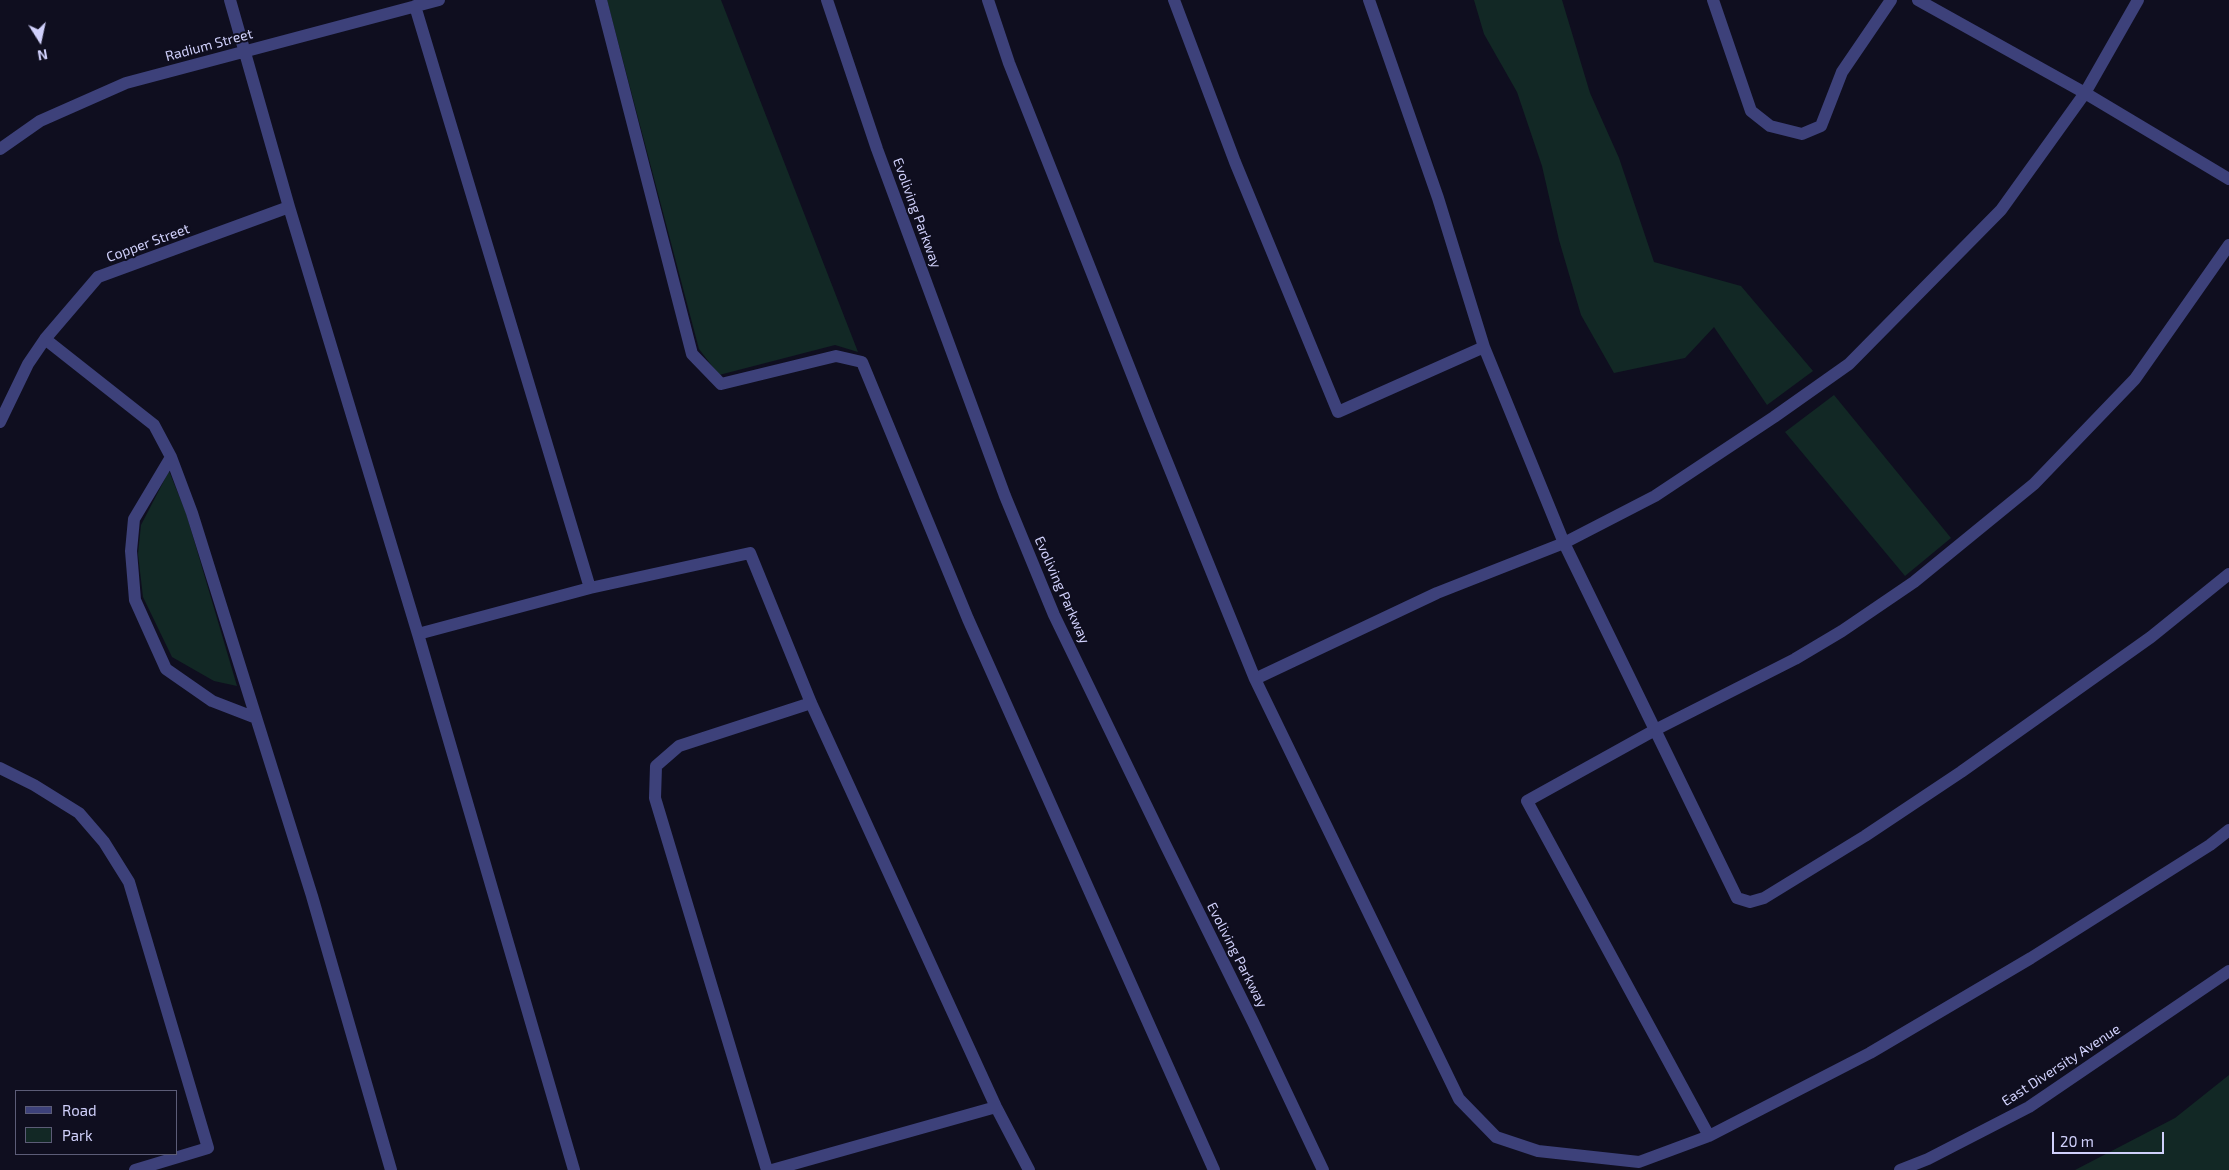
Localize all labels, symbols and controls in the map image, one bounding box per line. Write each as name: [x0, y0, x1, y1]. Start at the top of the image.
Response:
north arrow: [15, 15, 65, 65]
street label: Radium Street: [163, 25, 255, 65]
text: N: [36, 46, 49, 65]
street label: Evoliving Parkway: [889, 156, 945, 270]
street label: Copper Street: [104, 220, 192, 266]
street label: Evoliving Parkway: [1031, 534, 1093, 646]
street label: Evoliving Parkway: [1203, 900, 1271, 1010]
street label: East Diversity Avenue: [1999, 1020, 2123, 1110]
legend: [15, 1090, 178, 1155]
text: Road: [62, 1101, 97, 1119]
scale bar: [2054, 1122, 2166, 1154]
text: Park: [62, 1126, 93, 1144]
text: 20 m: [2060, 1132, 2094, 1150]

